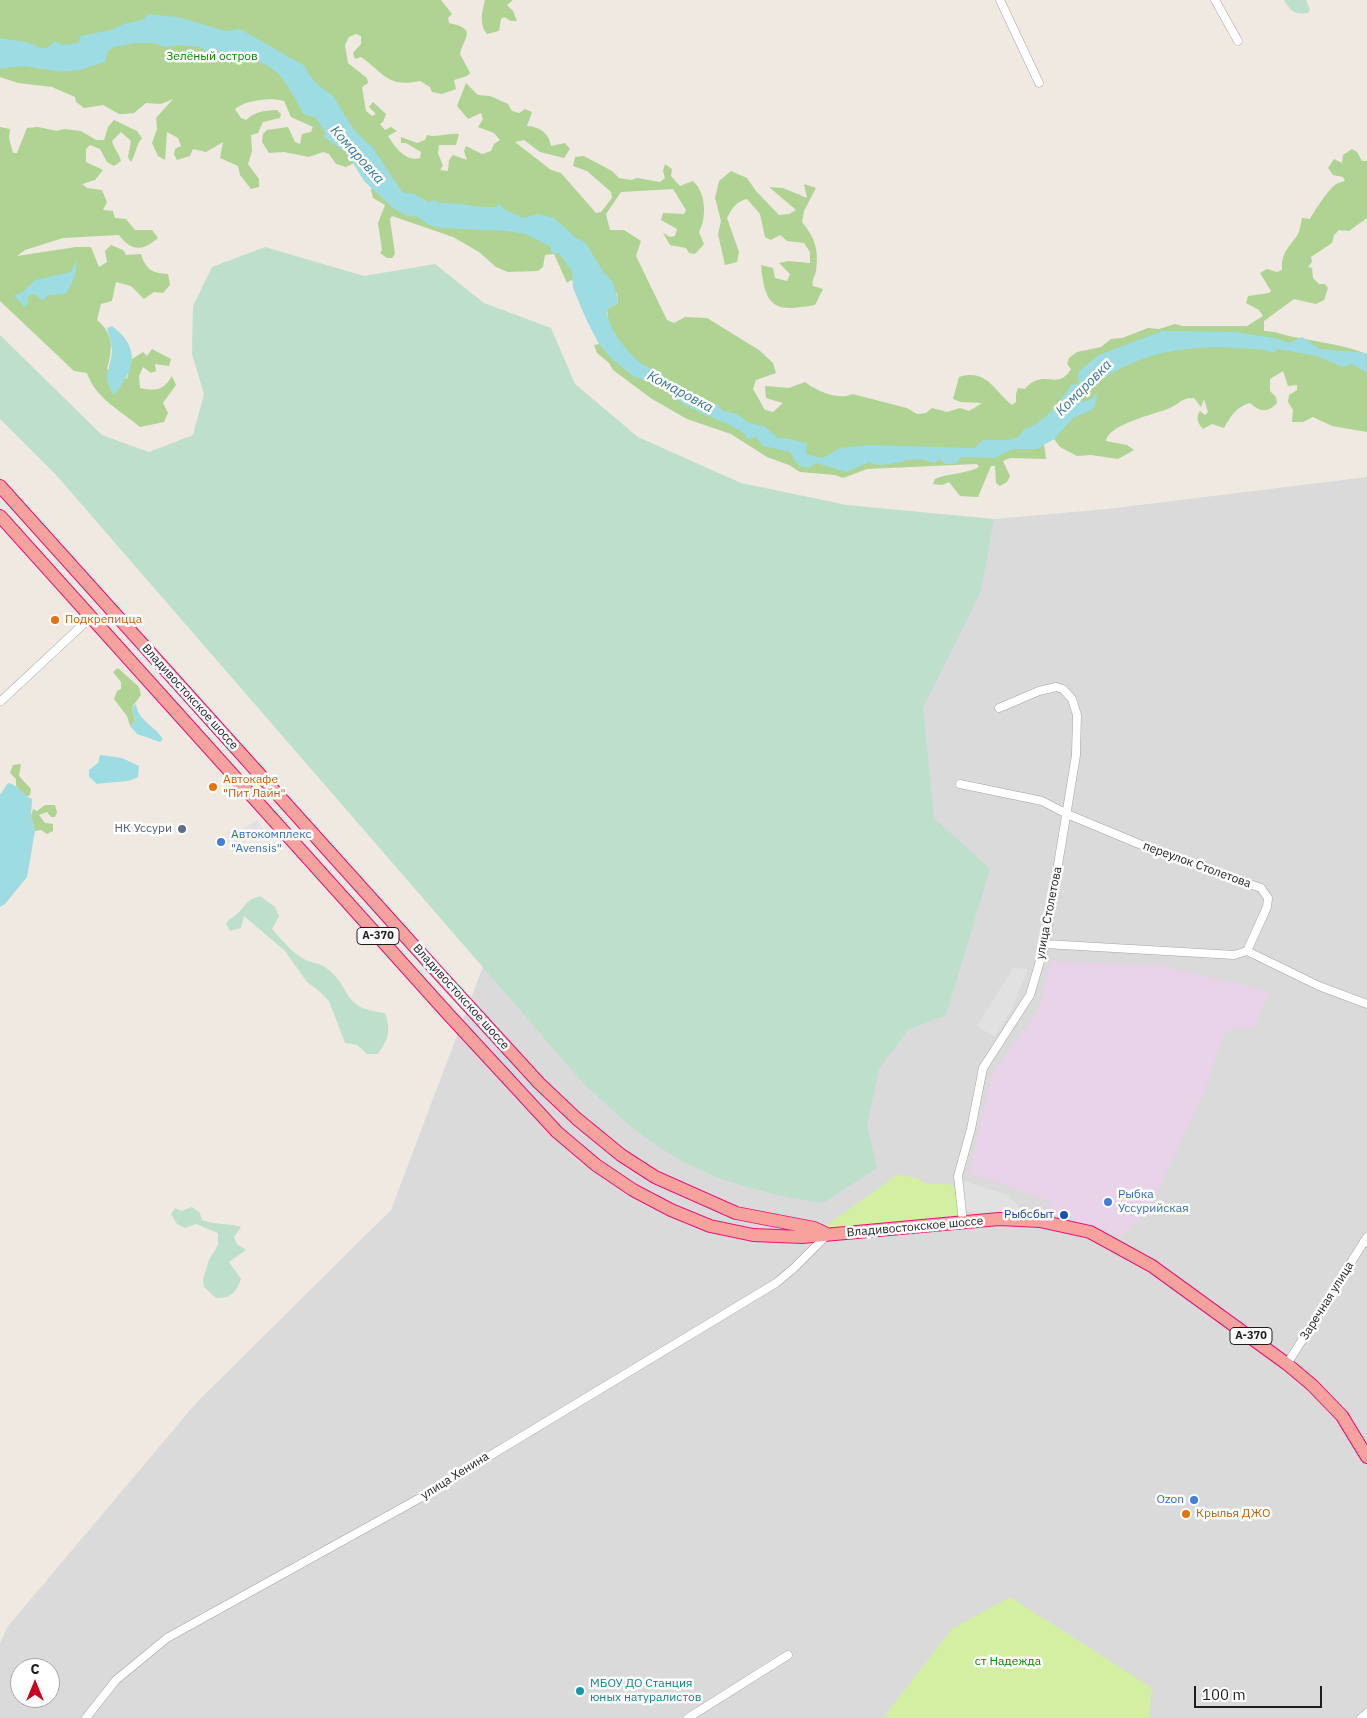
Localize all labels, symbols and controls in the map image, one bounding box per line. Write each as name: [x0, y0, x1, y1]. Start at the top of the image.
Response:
park label: Зелёный остров: [166, 50, 258, 64]
water label: Комаровка: [327, 123, 387, 187]
water label: Комаровка: [1053, 357, 1115, 419]
water label: Комаровка: [644, 368, 716, 416]
place label: Подкрепицца: [65, 613, 142, 627]
marker: Подкрепицца: [49, 614, 61, 626]
street label: Владивостокское шоссе: [139, 641, 241, 753]
place label: Автокафе "Пит Лайн": [223, 773, 286, 801]
marker: Автокафе "Пит Лайн": [207, 781, 219, 793]
place label: НК Уссури: [115, 822, 172, 836]
marker: НК Уссури: [176, 823, 188, 835]
place label: Автокомплекс "Avensis": [231, 828, 312, 856]
marker: Автокомплекс "Avensis": [215, 836, 227, 848]
street label: переулок Столетова: [1141, 839, 1253, 891]
street label: улица Столетова: [1033, 865, 1065, 961]
road number: А-370: [357, 928, 399, 944]
street label: Владивостокское шоссе: [410, 941, 512, 1053]
place label: Рыбка Уссурийская: [1118, 1188, 1189, 1216]
marker: Рыбка Уссурийская: [1102, 1196, 1114, 1208]
place label: Рыбсбыт: [1004, 1208, 1054, 1222]
marker: Рыбсбыт: [1058, 1209, 1070, 1221]
street label: Владивостокское шоссе: [846, 1214, 984, 1240]
street label: Заречная улица: [1297, 1259, 1357, 1343]
road number: А-370: [1230, 1328, 1272, 1344]
street label: улица Хенина: [418, 1449, 492, 1503]
place label: Ozon: [1157, 1493, 1184, 1507]
marker: Ozon: [1188, 1494, 1200, 1506]
place label: Крылья ДЖО: [1196, 1507, 1270, 1521]
marker: Крылья ДЖО: [1180, 1508, 1192, 1520]
park label: ст Надежда: [975, 1655, 1041, 1669]
north arrow: [10, 1658, 60, 1708]
text: С: [30, 1660, 40, 1678]
scale bar: [1197, 1676, 1324, 1708]
place label: МБОУ ДО Станция юных натуралистов: [590, 1677, 701, 1705]
marker: МБОУ ДО Станция юных натуралистов: [574, 1685, 586, 1697]
text: 100 m: [1202, 1685, 1246, 1704]

